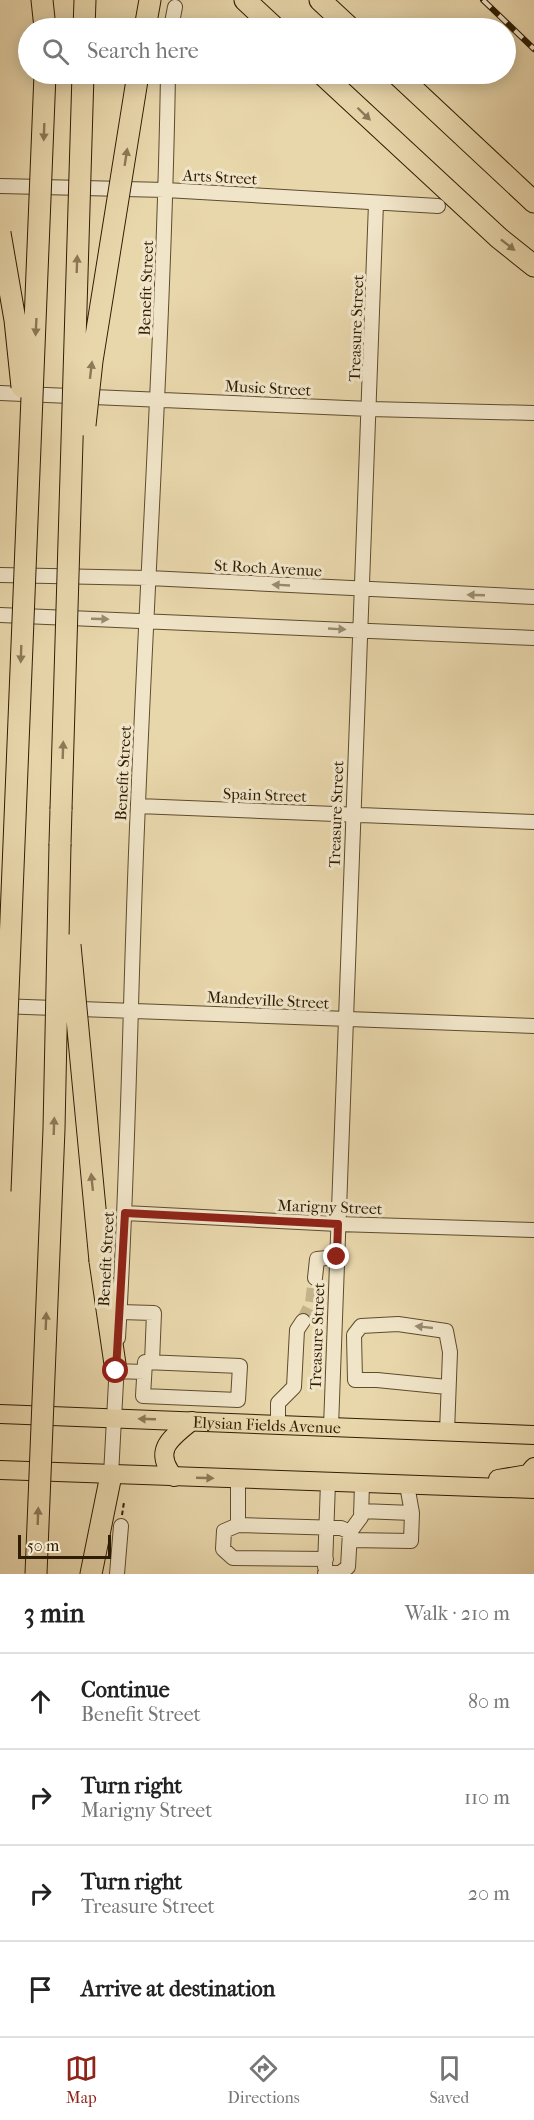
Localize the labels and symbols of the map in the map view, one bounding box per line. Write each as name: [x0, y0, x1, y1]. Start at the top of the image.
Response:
one-way arrow: [357, 107, 372, 121]
one-way arrow: [39, 122, 48, 141]
one-way arrow: [121, 148, 130, 167]
street label: Arts Street: [181, 166, 258, 188]
one-way arrow: [500, 239, 516, 252]
street label: Benefit Street: [135, 240, 157, 336]
one-way arrow: [72, 255, 81, 274]
street label: Treasure Street: [345, 274, 367, 382]
one-way arrow: [31, 317, 40, 336]
one-way arrow: [86, 361, 96, 380]
street label: Music Street: [224, 376, 312, 400]
street label: St Roch Avenue: [214, 556, 322, 580]
one-way arrow: [271, 581, 290, 590]
one-way arrow: [466, 590, 485, 600]
one-way arrow: [91, 614, 110, 623]
one-way arrow: [328, 624, 347, 633]
one-way arrow: [17, 644, 26, 663]
street label: Benefit Street: [111, 724, 135, 821]
one-way arrow: [58, 741, 68, 760]
street label: Treasure Street: [325, 760, 347, 868]
street label: Spain Street: [223, 784, 308, 806]
street label: Mandeville Street: [206, 987, 330, 1013]
one-way arrow: [49, 1116, 58, 1135]
one-way arrow: [87, 1173, 97, 1192]
street label: Marigny Street: [277, 1196, 383, 1218]
street label: Benefit Street: [94, 1210, 118, 1307]
route end: [323, 1243, 349, 1269]
street label: Treasure Street: [306, 1282, 328, 1390]
one-way arrow: [41, 1311, 50, 1330]
one-way arrow: [414, 1322, 433, 1332]
route start: [102, 1357, 128, 1383]
street label: Elysian Fields Avenue: [192, 1412, 341, 1437]
one-way arrow: [137, 1415, 156, 1424]
one-way arrow: [196, 1473, 215, 1483]
one-way arrow: [33, 1506, 43, 1525]
scale bar: [18, 1532, 111, 1560]

